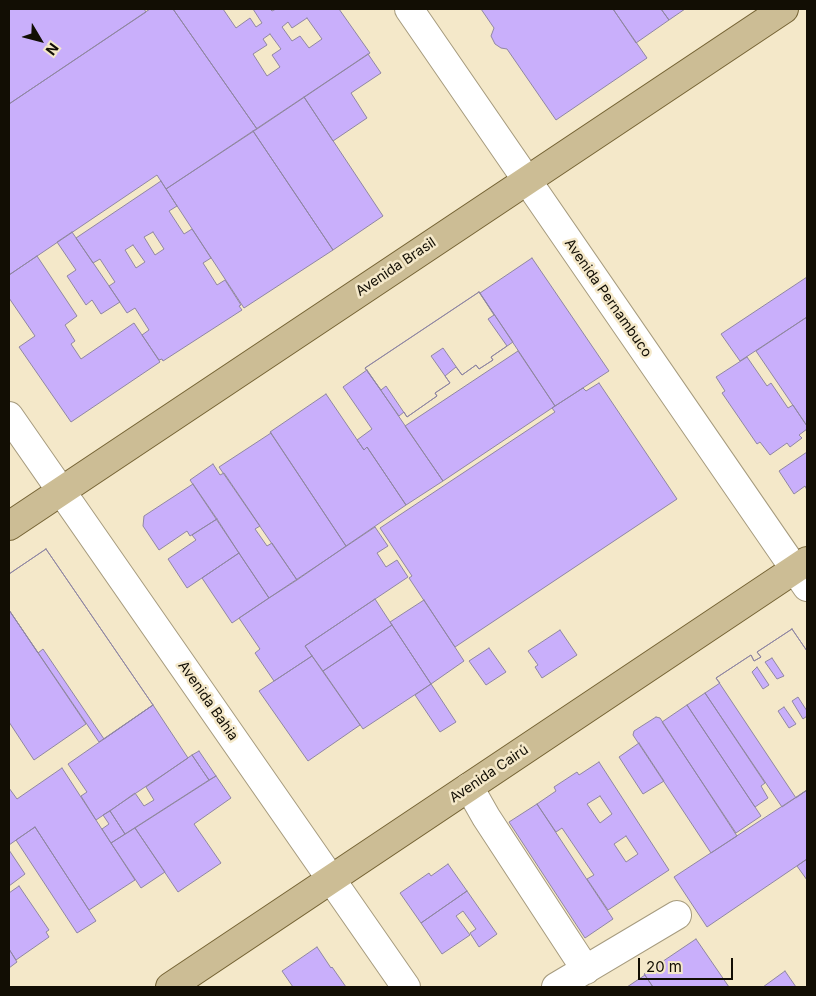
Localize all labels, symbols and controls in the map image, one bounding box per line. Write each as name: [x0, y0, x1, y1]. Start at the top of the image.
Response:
north arrow: [15, 15, 65, 65]
text: N: [42, 40, 62, 59]
street label: Avenida Brasil: [353, 234, 439, 300]
street label: Avenida Pernambuco: [561, 236, 655, 360]
street label: Avenida Bahia: [174, 658, 242, 744]
street label: Avenida Cairú: [446, 741, 532, 807]
scale bar: [641, 948, 736, 980]
text: 20 m: [646, 957, 682, 976]

